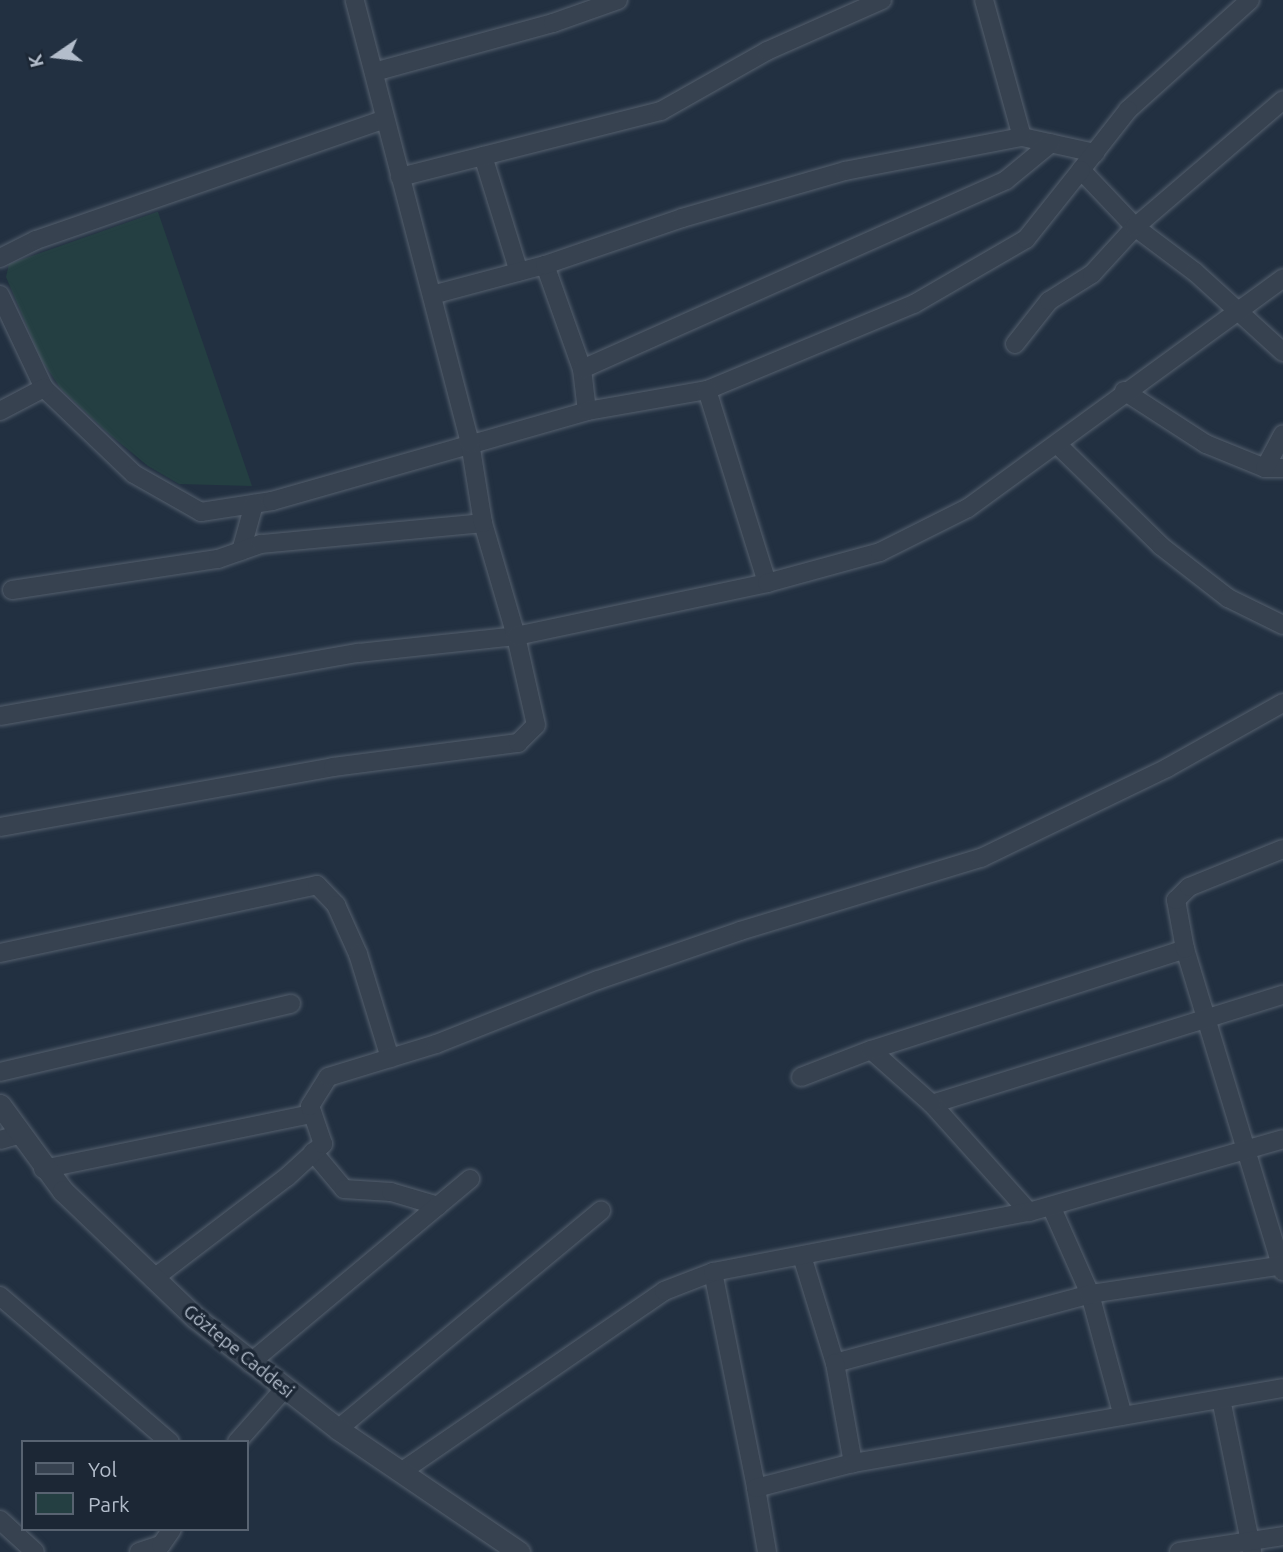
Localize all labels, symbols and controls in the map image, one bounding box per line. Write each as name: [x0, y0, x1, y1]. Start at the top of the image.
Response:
north arrow: [21, 21, 91, 91]
text: K: [23, 52, 48, 70]
street label: Göztepe Caddesi: [180, 1300, 298, 1402]
legend: [21, 1440, 248, 1531]
text: Yol: [88, 1457, 117, 1481]
text: Park: [88, 1492, 130, 1516]

